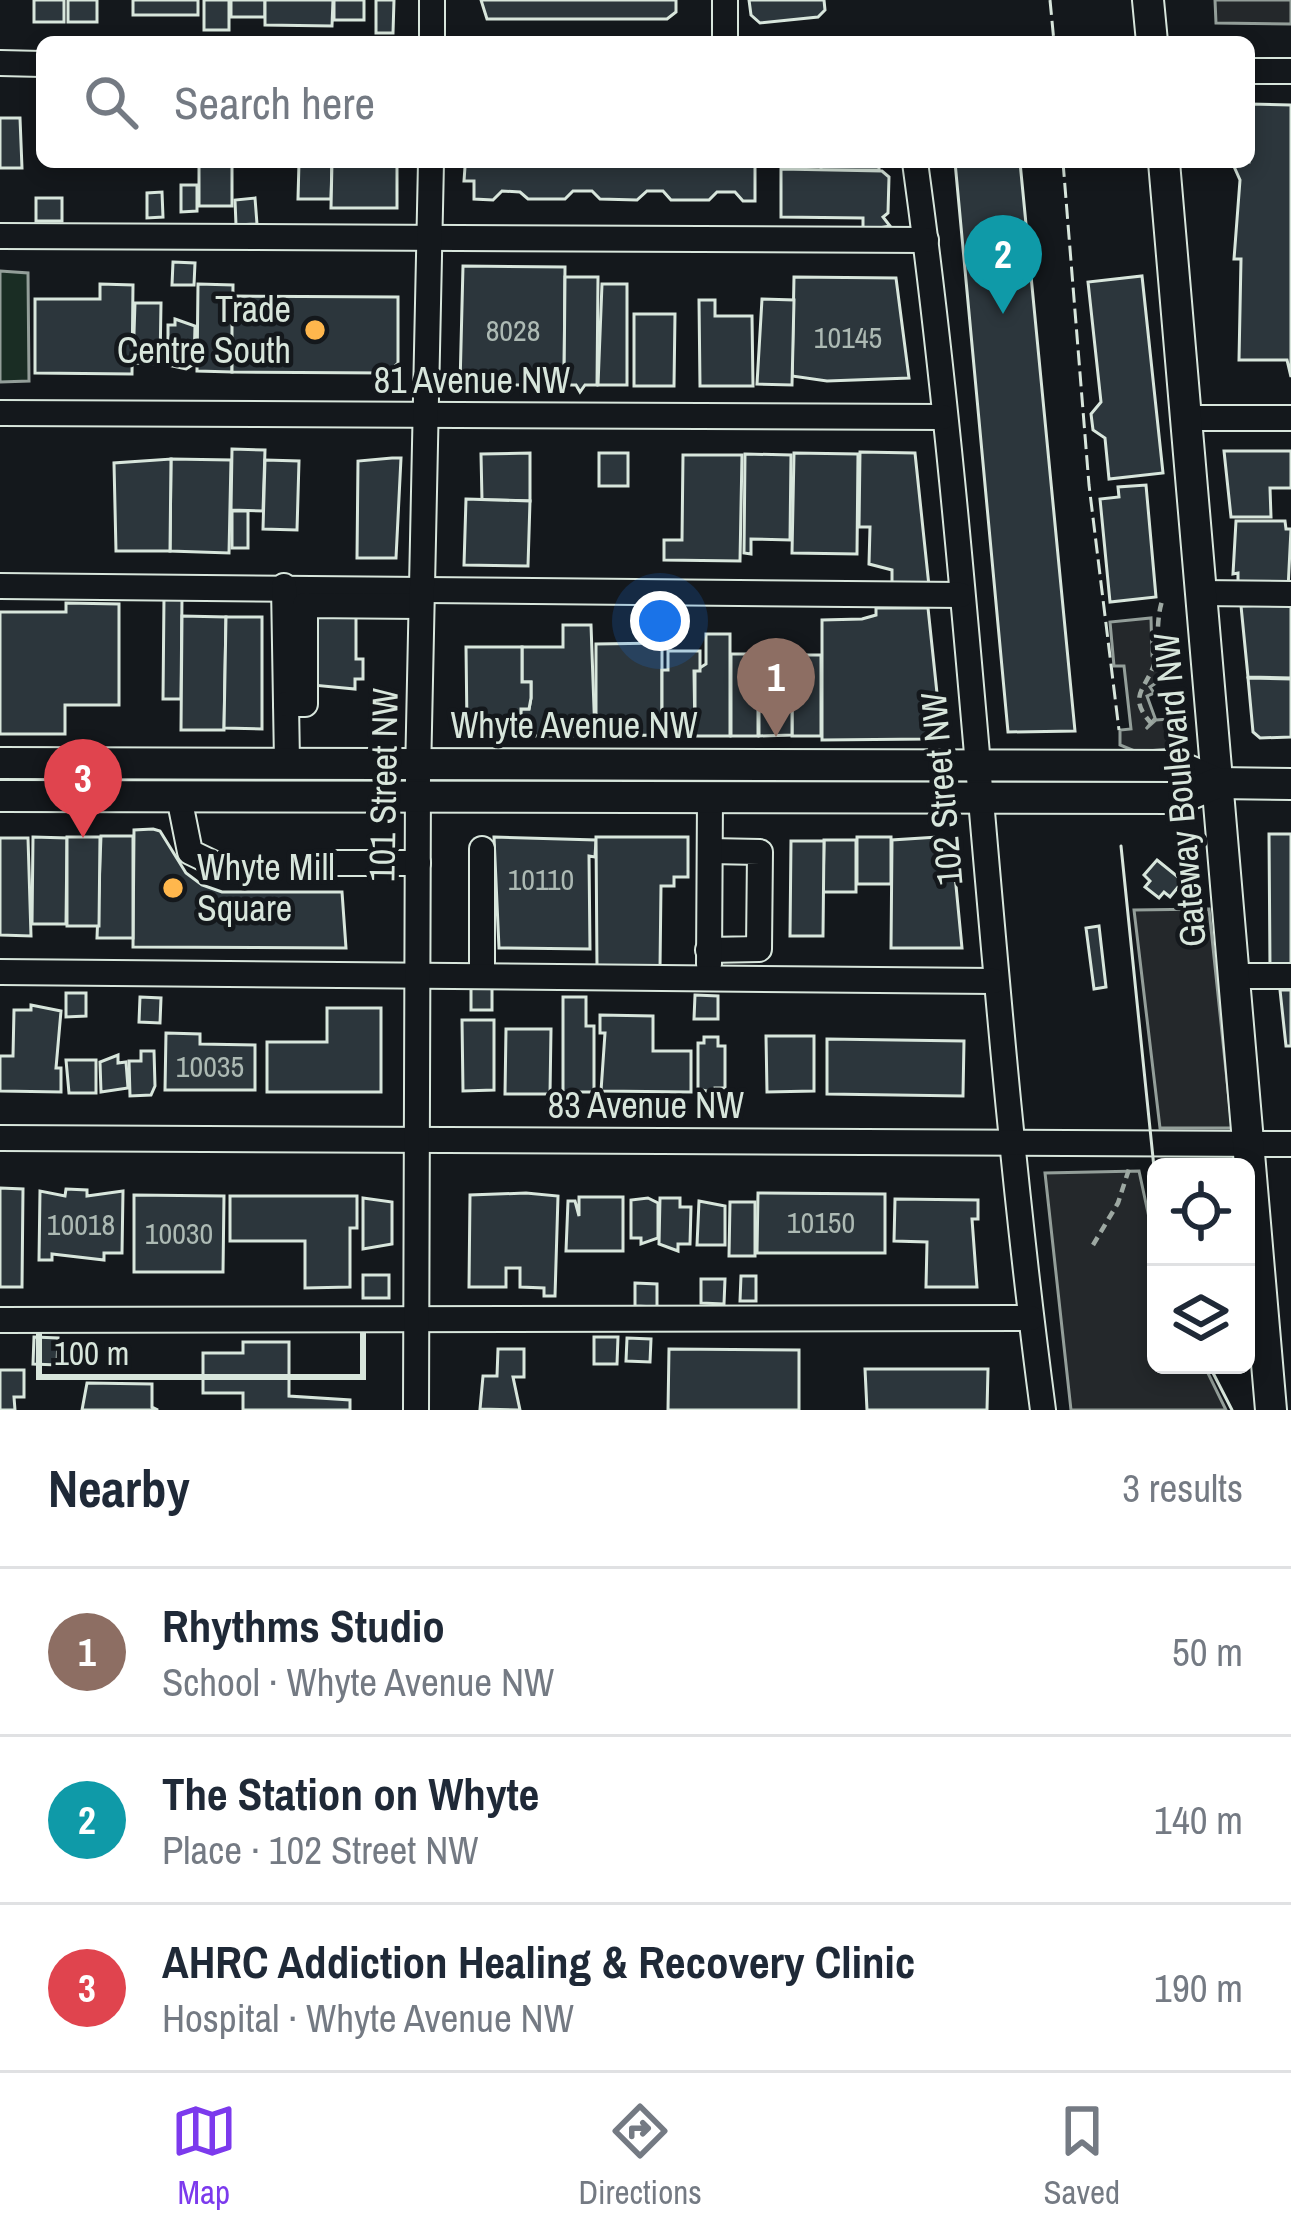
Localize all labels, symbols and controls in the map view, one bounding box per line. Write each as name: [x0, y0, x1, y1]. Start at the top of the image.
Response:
search box: [36, 36, 1255, 168]
icon: search: [78, 69, 144, 135]
text: Search here: [174, 72, 375, 133]
pin: 2: [964, 215, 1042, 314]
place label: Trade Centre South: [117, 285, 291, 374]
house number: 8028: [486, 310, 540, 350]
marker: Trade Centre South: [302, 317, 328, 343]
house number: 10145: [814, 317, 882, 357]
street label: 81 Avenue NW: [374, 356, 570, 404]
your location: [630, 591, 690, 651]
street label: Gateway Boulevard NW: [1141, 631, 1217, 949]
pin: 1: [737, 638, 815, 737]
street label: 101 Street NW: [357, 688, 409, 882]
street label: 102 Street NW: [909, 690, 973, 888]
street label: Whyte Avenue NW: [450, 701, 698, 749]
pin: 3: [44, 739, 122, 838]
place label: Whyte Mill Square: [197, 843, 335, 932]
house number: 10110: [508, 859, 574, 899]
marker: Whyte Mill Square: [160, 875, 186, 901]
house number: 10035: [176, 1046, 244, 1086]
street label: 83 Avenue NW: [548, 1081, 744, 1129]
map controls: [1147, 1158, 1255, 1374]
button: locate: [1147, 1158, 1255, 1266]
house number: 10150: [787, 1202, 855, 1242]
house number: 10018: [47, 1204, 115, 1244]
house number: 10030: [145, 1213, 213, 1253]
button: layers: [1147, 1266, 1255, 1374]
scale bar: [36, 1326, 366, 1379]
text: 100 m: [54, 1331, 129, 1375]
text: Nearby: [48, 1454, 190, 1523]
text: 3 results: [1122, 1462, 1243, 1514]
text: Rhythms Studio: [162, 1595, 445, 1656]
text: 1: [78, 1626, 96, 1678]
text: 50 m: [1172, 1626, 1243, 1678]
text: School · Whyte Avenue NW: [162, 1656, 554, 1708]
text: The Station on Whyte: [162, 1763, 539, 1824]
text: 2: [78, 1794, 96, 1846]
text: 140 m: [1154, 1794, 1243, 1846]
text: Place · 102 Street NW: [162, 1824, 478, 1876]
text: AHRC Addiction Healing & Recovery Clinic: [162, 1931, 915, 1992]
text: 3: [78, 1962, 96, 2014]
text: 190 m: [1154, 1962, 1243, 2014]
text: Hospital · Whyte Avenue NW: [162, 1992, 574, 2044]
tab: Map: [171, 2098, 237, 2214]
tab: Directions: [578, 2098, 702, 2214]
tab: Saved: [1043, 2098, 1120, 2214]

